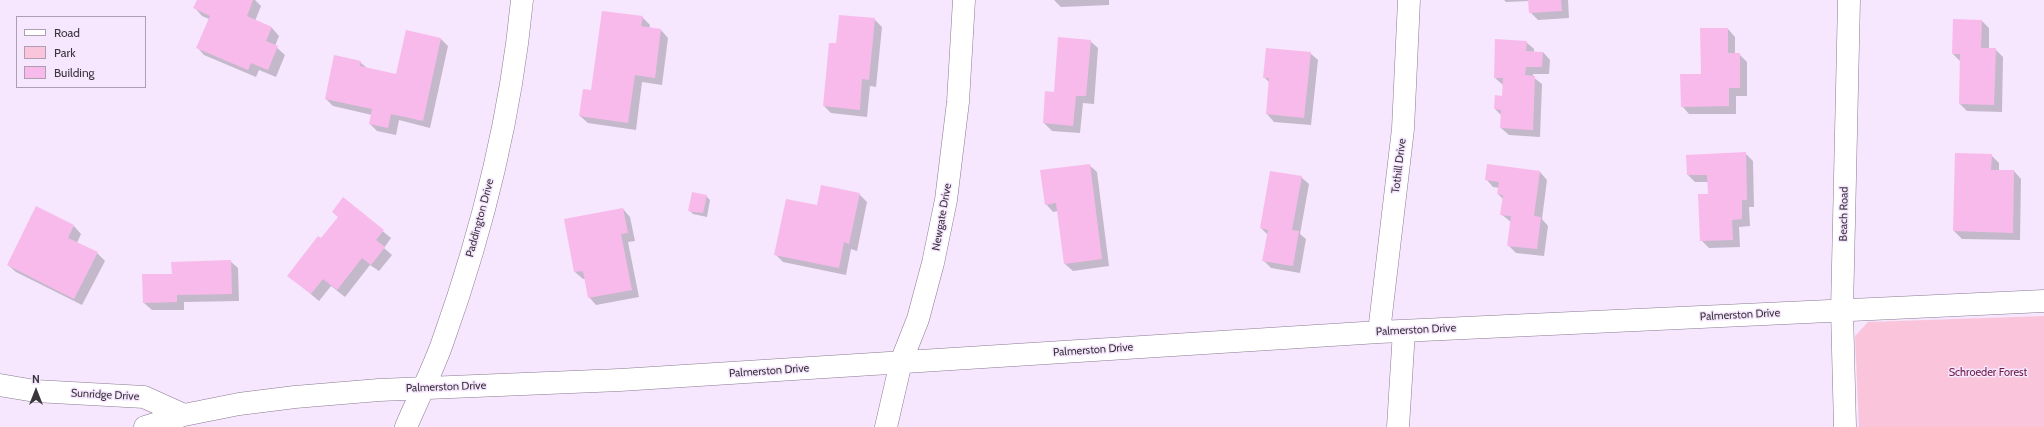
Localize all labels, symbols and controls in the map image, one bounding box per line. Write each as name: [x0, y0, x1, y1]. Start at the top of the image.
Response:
legend: [16, 16, 146, 88]
text: Road: [54, 25, 80, 40]
text: Park: [54, 45, 76, 60]
text: Building: [54, 65, 95, 80]
street label: Tothill Drive: [1389, 138, 1409, 194]
street label: Paddington Drive: [463, 177, 497, 259]
street label: Newgate Drive: [930, 182, 954, 252]
street label: Beach Road: [1837, 187, 1851, 241]
street label: Palmerston Drive: [1700, 306, 1780, 324]
street label: Palmerston Drive: [1376, 321, 1456, 339]
street label: Palmerston Drive: [1052, 341, 1134, 359]
street label: Palmerston Drive: [728, 362, 810, 380]
park label: Schroeder Forest: [1949, 366, 2027, 380]
north arrow: [16, 371, 56, 411]
text: N: [32, 372, 40, 386]
street label: Palmerston Drive: [406, 379, 486, 395]
street label: Sunridge Drive: [70, 387, 140, 403]

